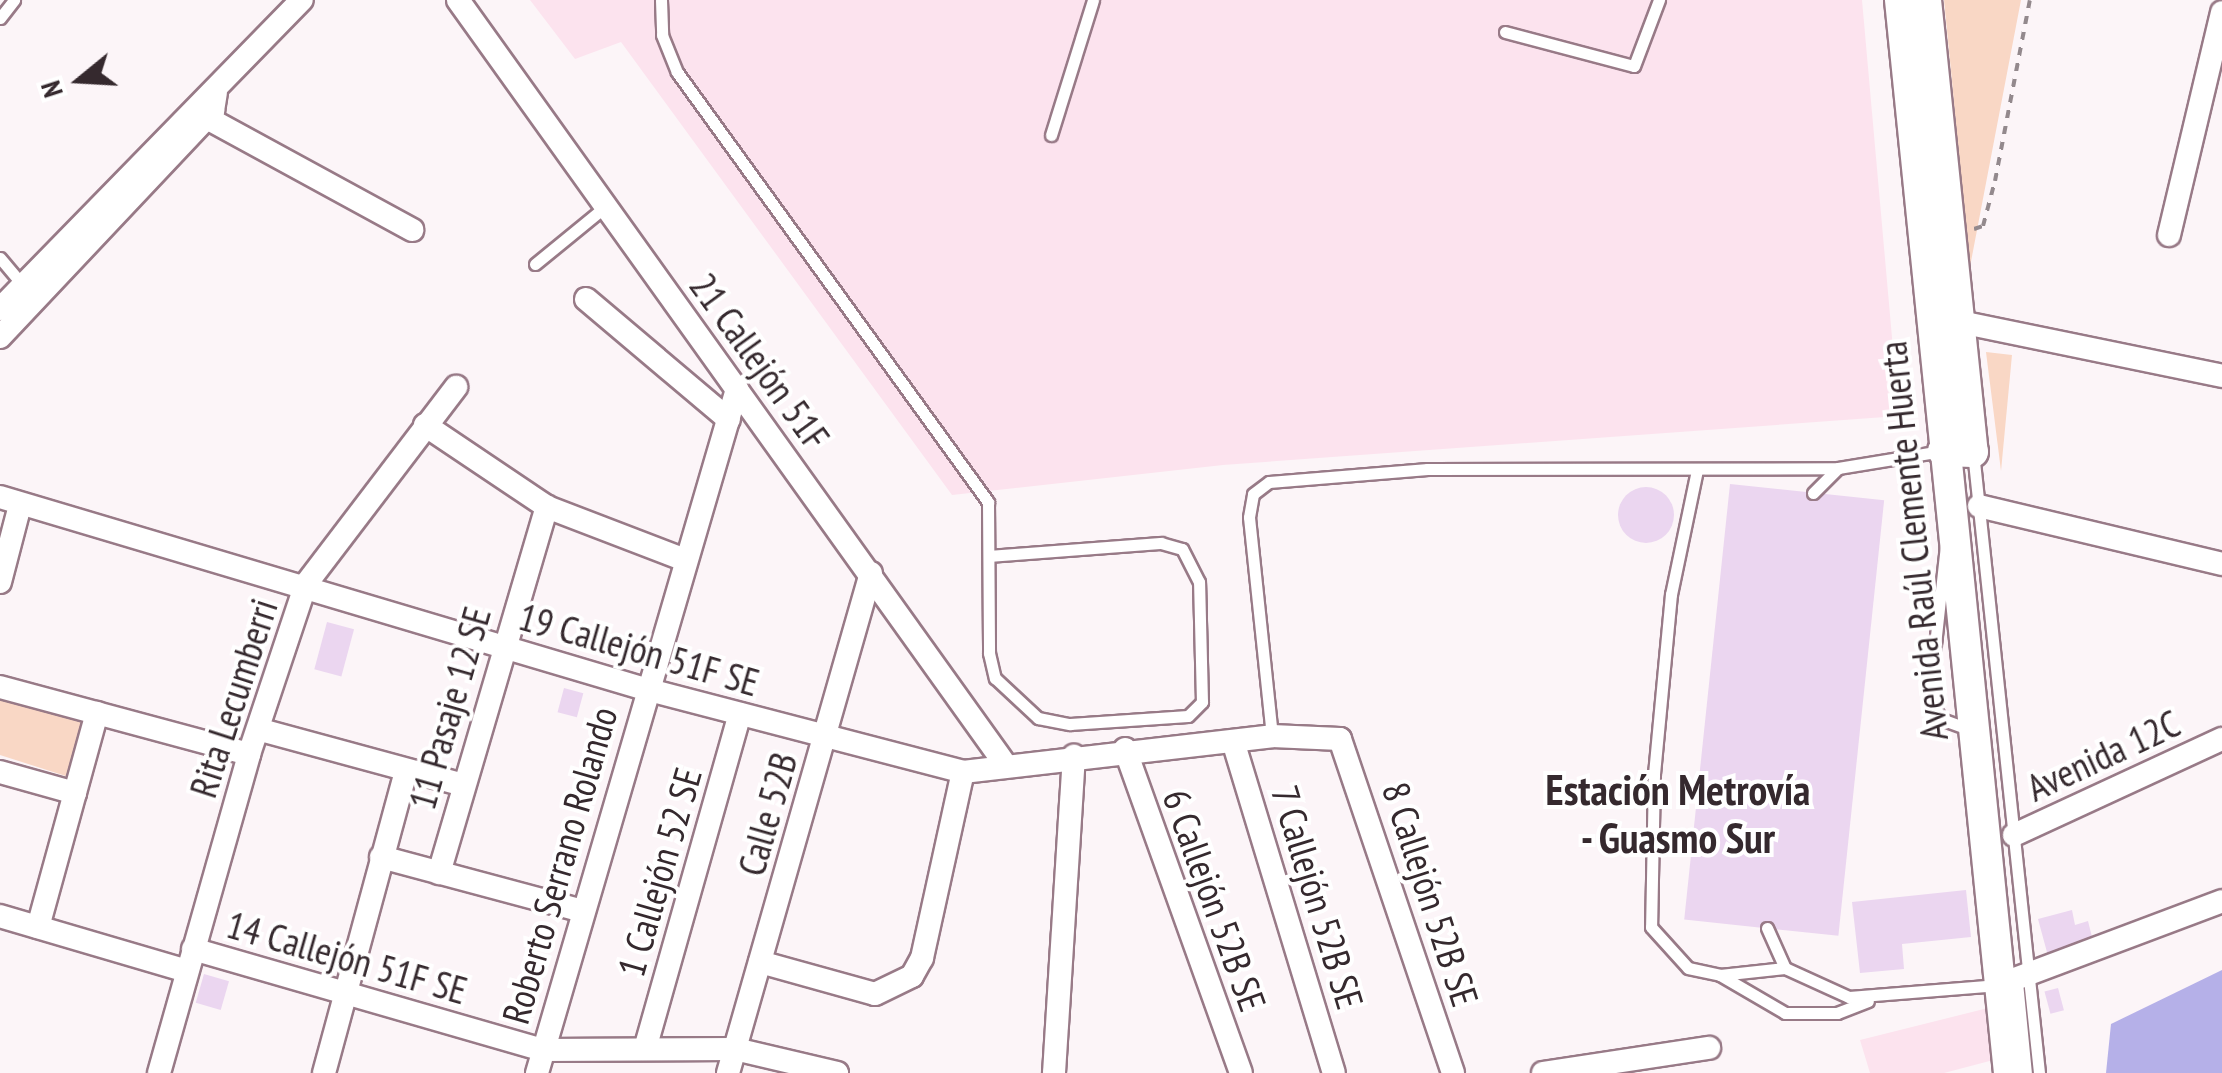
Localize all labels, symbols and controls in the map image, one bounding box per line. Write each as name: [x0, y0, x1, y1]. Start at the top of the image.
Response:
north arrow: [30, 30, 130, 130]
text: N: [31, 77, 71, 102]
street label: 21 Callejón 51F: [681, 264, 839, 458]
street label: Avenida Raúl Clemente Huerta: [1869, 339, 1957, 743]
street label: Rita Lecumberri: [180, 593, 286, 803]
street label: 19 Callejón 51F SE: [514, 593, 764, 705]
street label: 11 Pasaje 12 SE: [398, 602, 500, 814]
street label: Avenida 12C: [2019, 700, 2187, 810]
street label: Roberto Serrano Rolando: [492, 701, 626, 1029]
street label: Calle 52B: [728, 747, 806, 881]
street label: 1 Callejón 52 SE: [607, 762, 711, 982]
district label: Estación Metrovía - Guasmo Sur: [1546, 765, 1810, 864]
street label: 8 Callejón 52B SE: [1373, 776, 1489, 1012]
street label: 7 Callejón 52B SE: [1262, 779, 1374, 1015]
street label: 6 Callejón 52B SE: [1154, 783, 1276, 1017]
street label: 14 Callejón 51F SE: [222, 901, 472, 1013]

